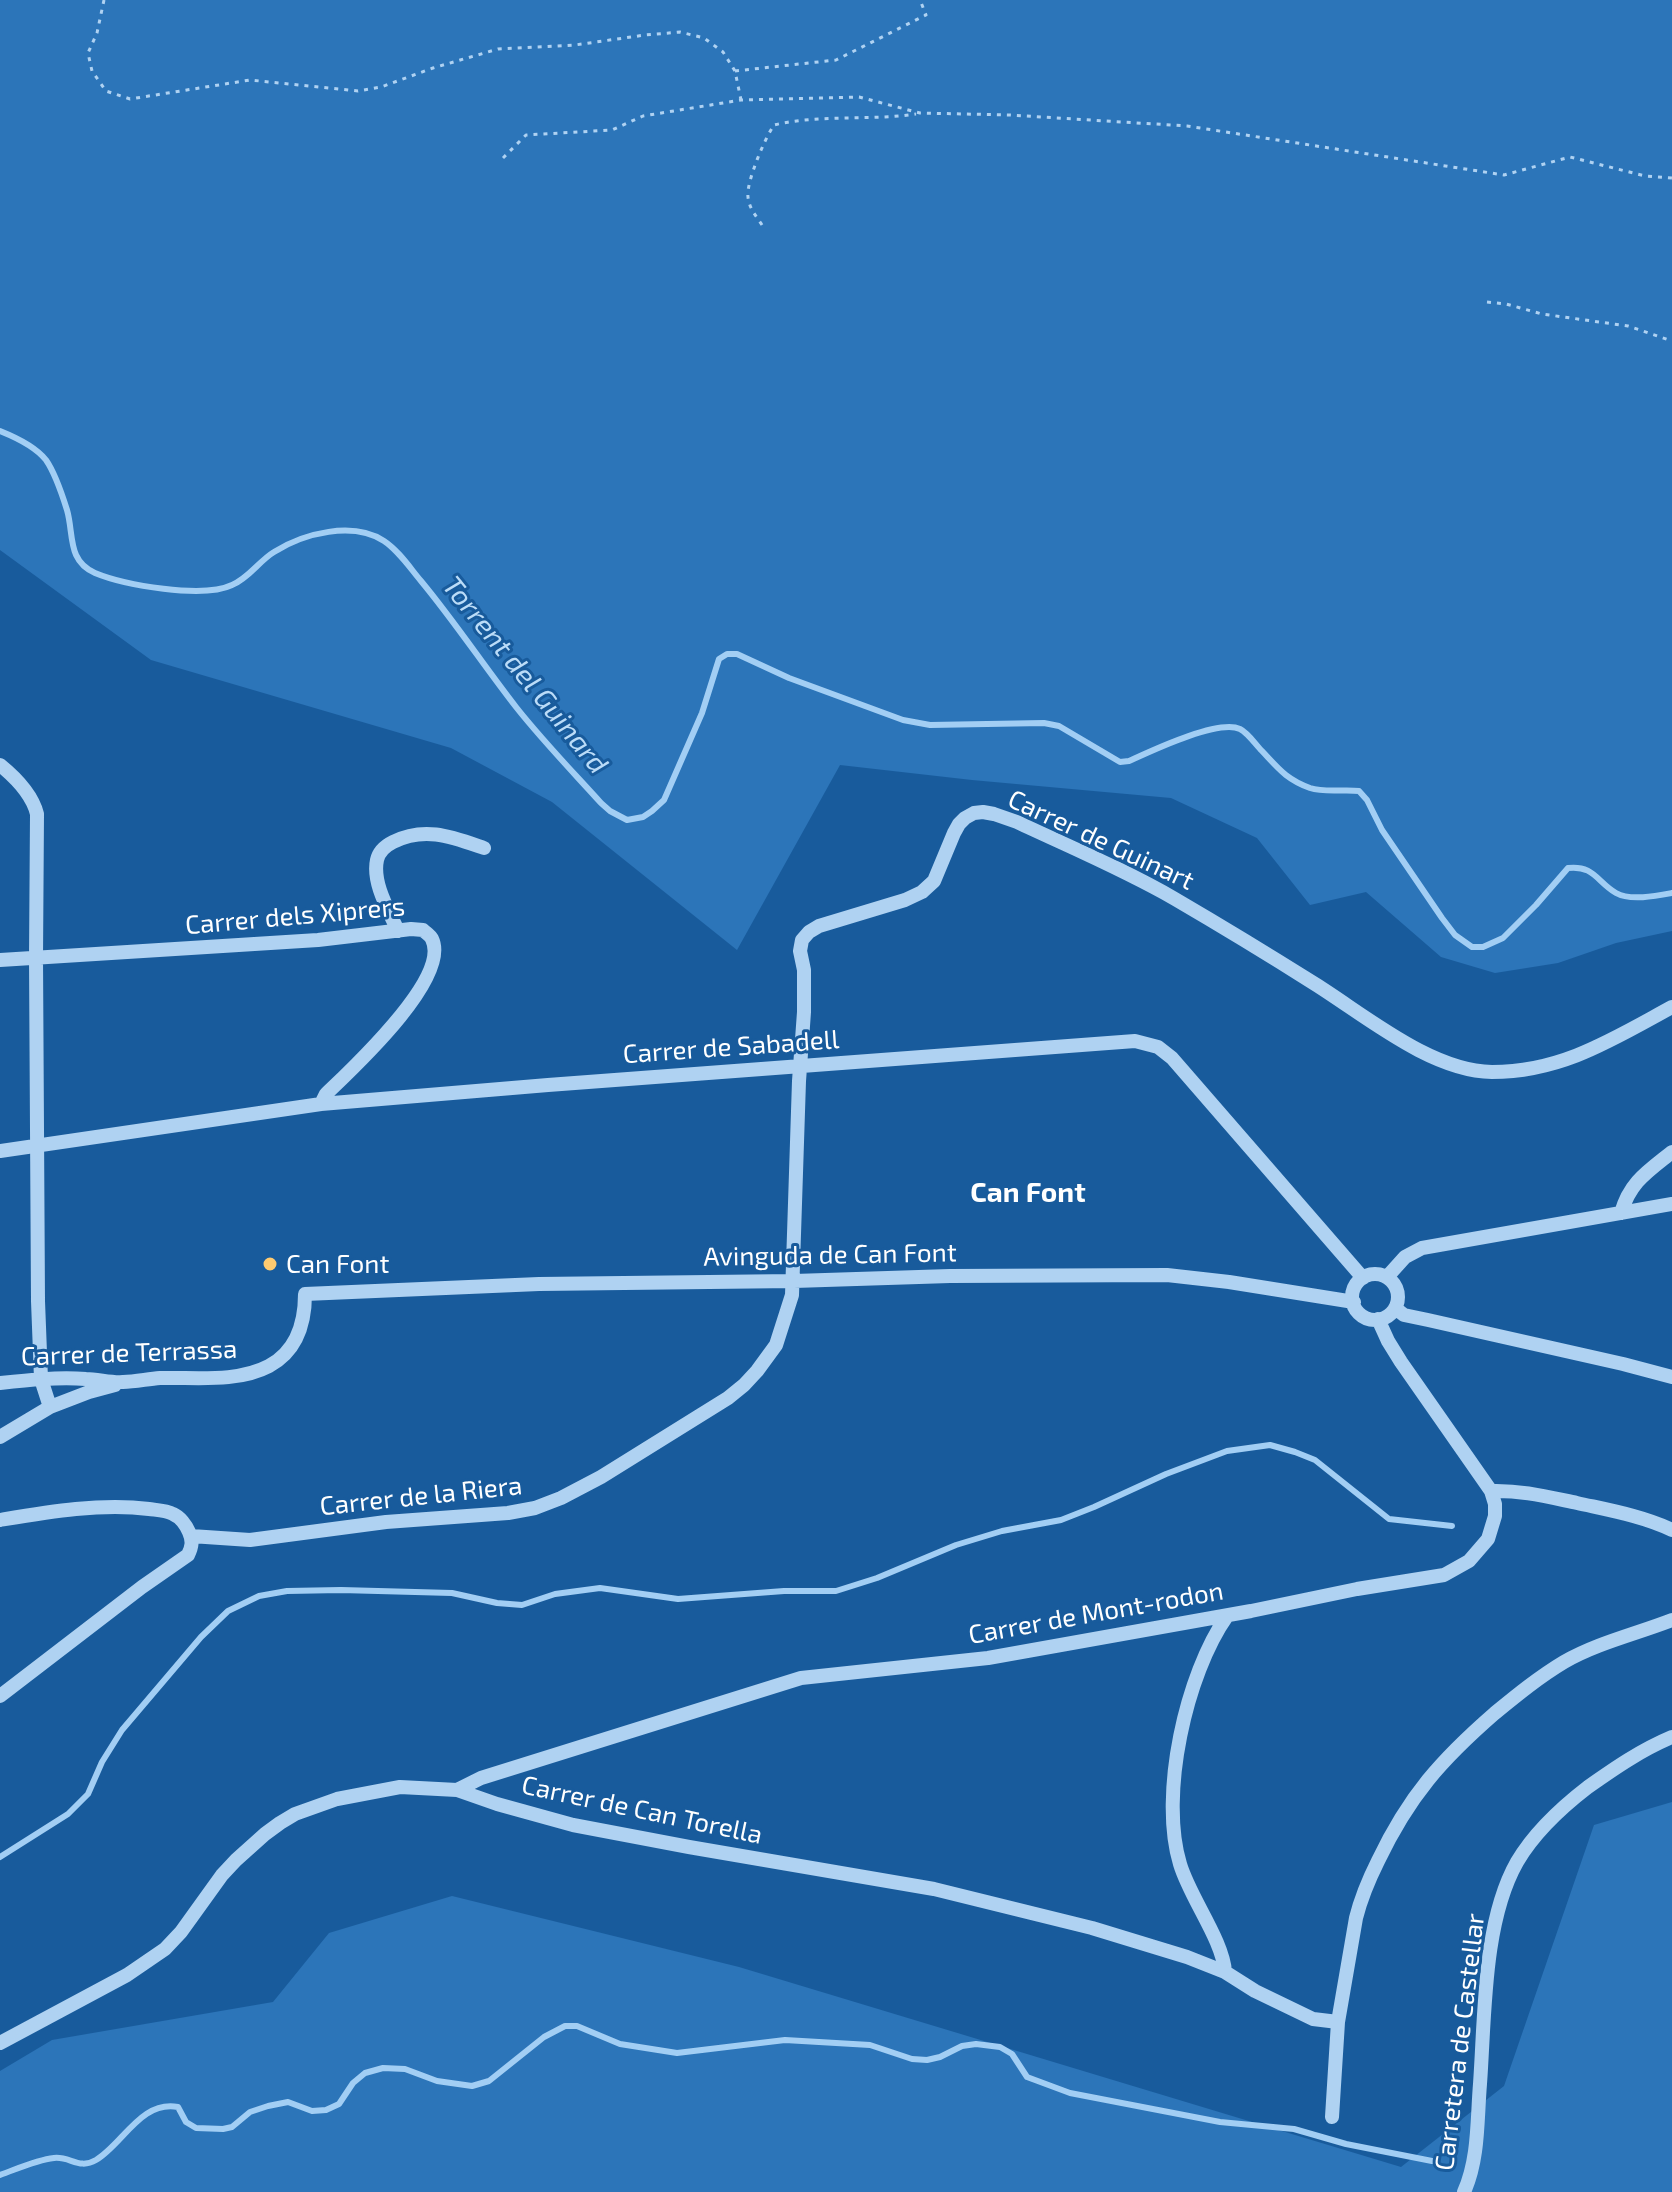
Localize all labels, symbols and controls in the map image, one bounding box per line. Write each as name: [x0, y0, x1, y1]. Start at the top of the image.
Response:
water label: Torrent del Guinard: [435, 570, 615, 780]
street label: Carrer de Guinart: [1003, 783, 1199, 897]
street label: Carrer dels Xiprers: [184, 891, 406, 941]
street label: Carrer de Sabadell: [622, 1024, 840, 1070]
district label: Can Font: [970, 1176, 1086, 1210]
street label: Avinguda de Can Font: [703, 1237, 957, 1273]
place label: Can Font: [286, 1248, 389, 1280]
marker: Can Font: [261, 1255, 279, 1273]
street label: Carrer de Terrassa: [20, 1334, 238, 1372]
street label: Carrer de la Riera: [318, 1470, 524, 1522]
street label: Carrer de Mont-rodon: [966, 1575, 1226, 1651]
street label: Carrer de Can Torella: [519, 1769, 765, 1851]
street label: Carretera de Castellar: [1429, 1912, 1491, 2172]

